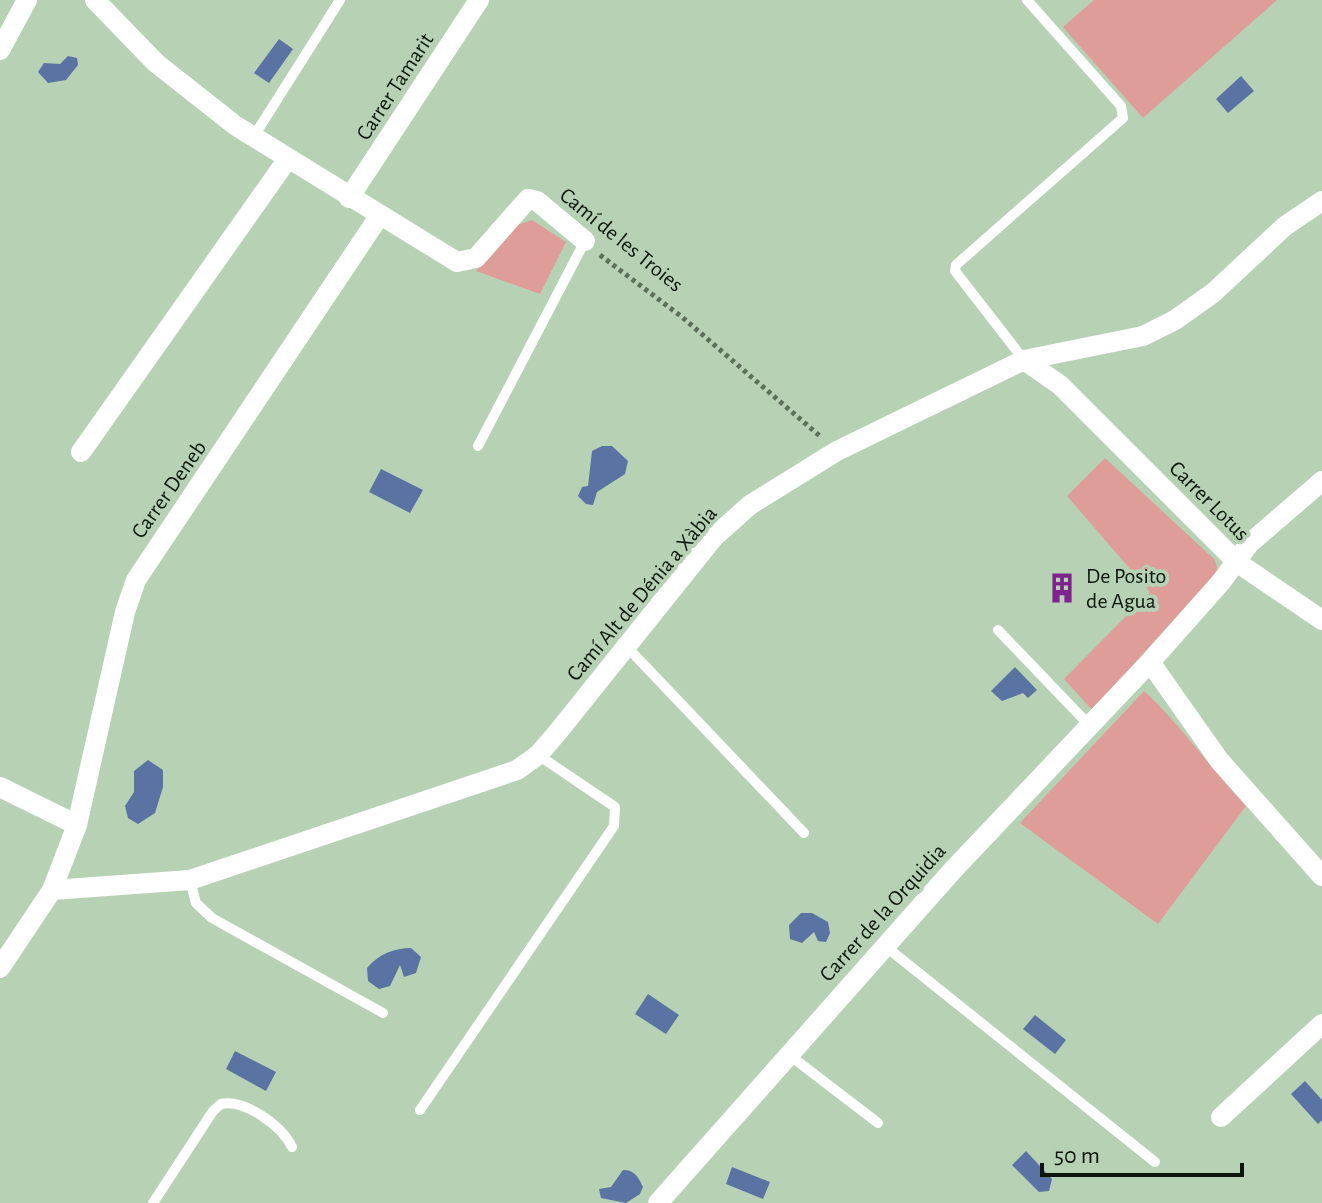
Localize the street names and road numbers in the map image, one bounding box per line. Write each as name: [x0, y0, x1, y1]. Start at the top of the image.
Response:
street label: Carrer Tamarit: [352, 29, 437, 144]
street label: Camí de les Troies: [556, 184, 687, 296]
street label: Carrer Deneb: [127, 437, 210, 542]
street label: Carrer Lotus: [1165, 457, 1253, 545]
street label: Camí Alt de Dénia a Xàbia: [563, 502, 721, 685]
street label: Carrer de la Orquidia: [815, 840, 950, 986]

